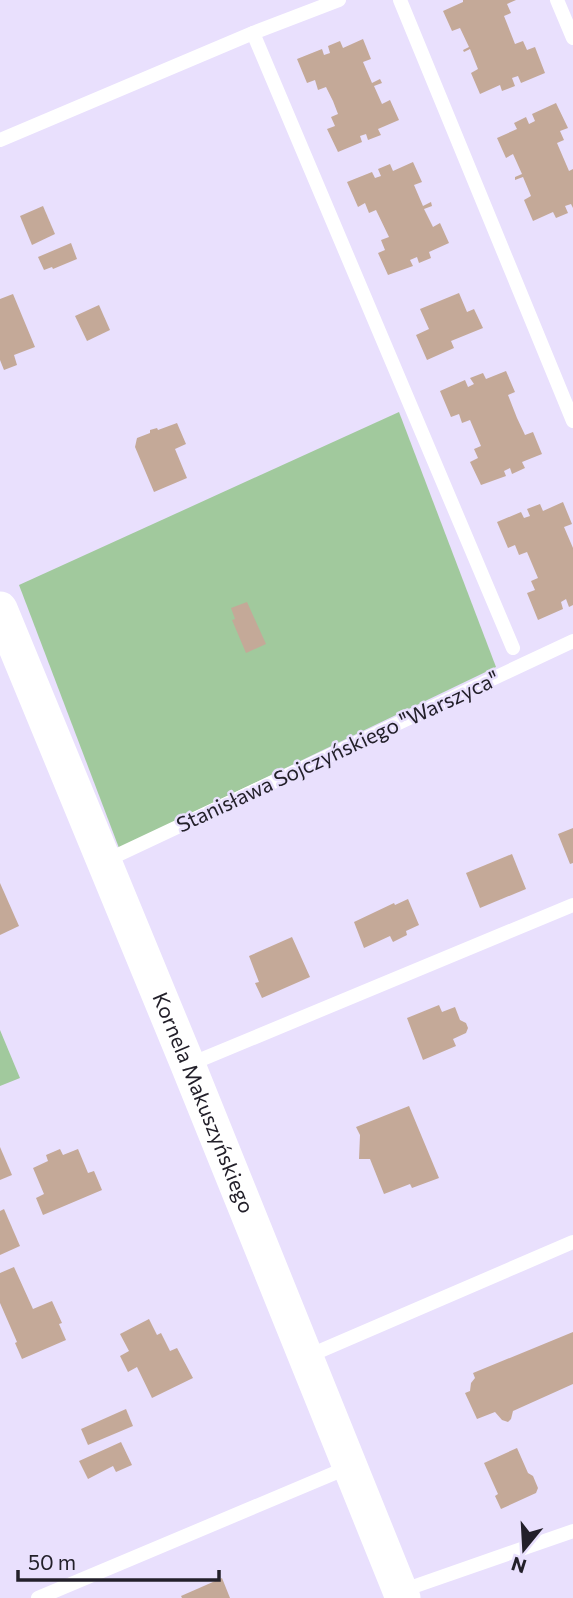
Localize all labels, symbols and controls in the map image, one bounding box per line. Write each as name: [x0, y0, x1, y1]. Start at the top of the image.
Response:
street label: Stanisława Sojczyńskiego "Warszyca": [172, 665, 503, 837]
street label: Kornela Makuszyńskiego: [148, 988, 260, 1216]
north arrow: [489, 1514, 559, 1584]
scale bar: [18, 1538, 219, 1582]
text: 50 m: [28, 1549, 76, 1574]
text: N: [508, 1553, 529, 1579]

